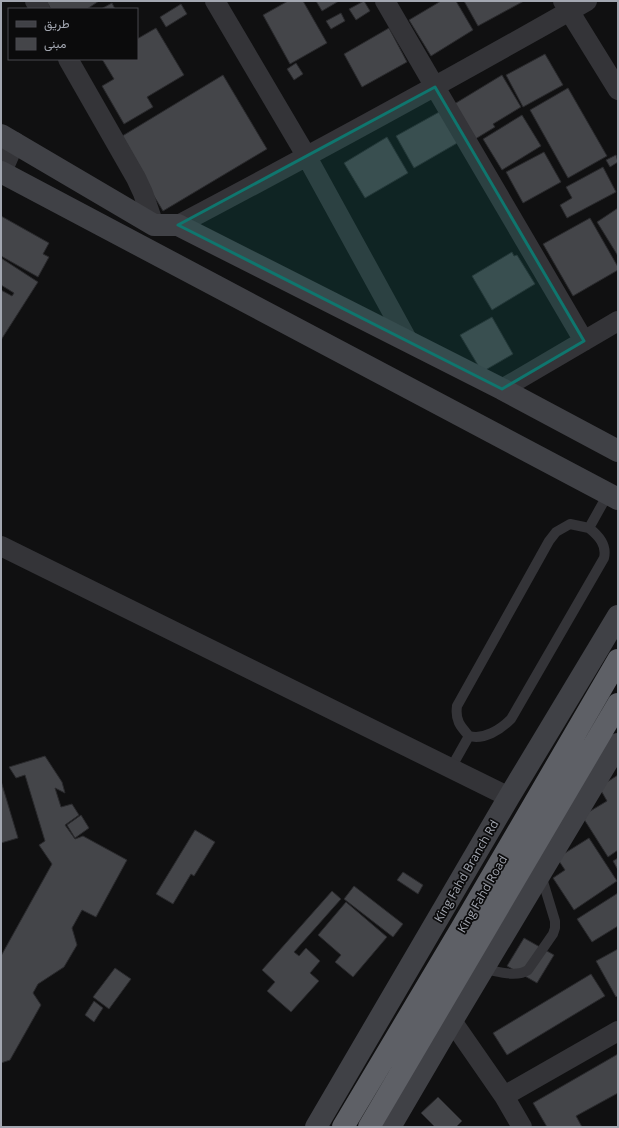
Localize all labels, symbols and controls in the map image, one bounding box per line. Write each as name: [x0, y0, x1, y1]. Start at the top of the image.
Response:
legend: [8, 8, 138, 60]
text: طريق: [44, 15, 70, 32]
text: مبنى: [44, 35, 66, 52]
street label: King Fahd Branch Rd: [430, 817, 502, 925]
street label: King Fahd Road: [453, 852, 511, 936]

